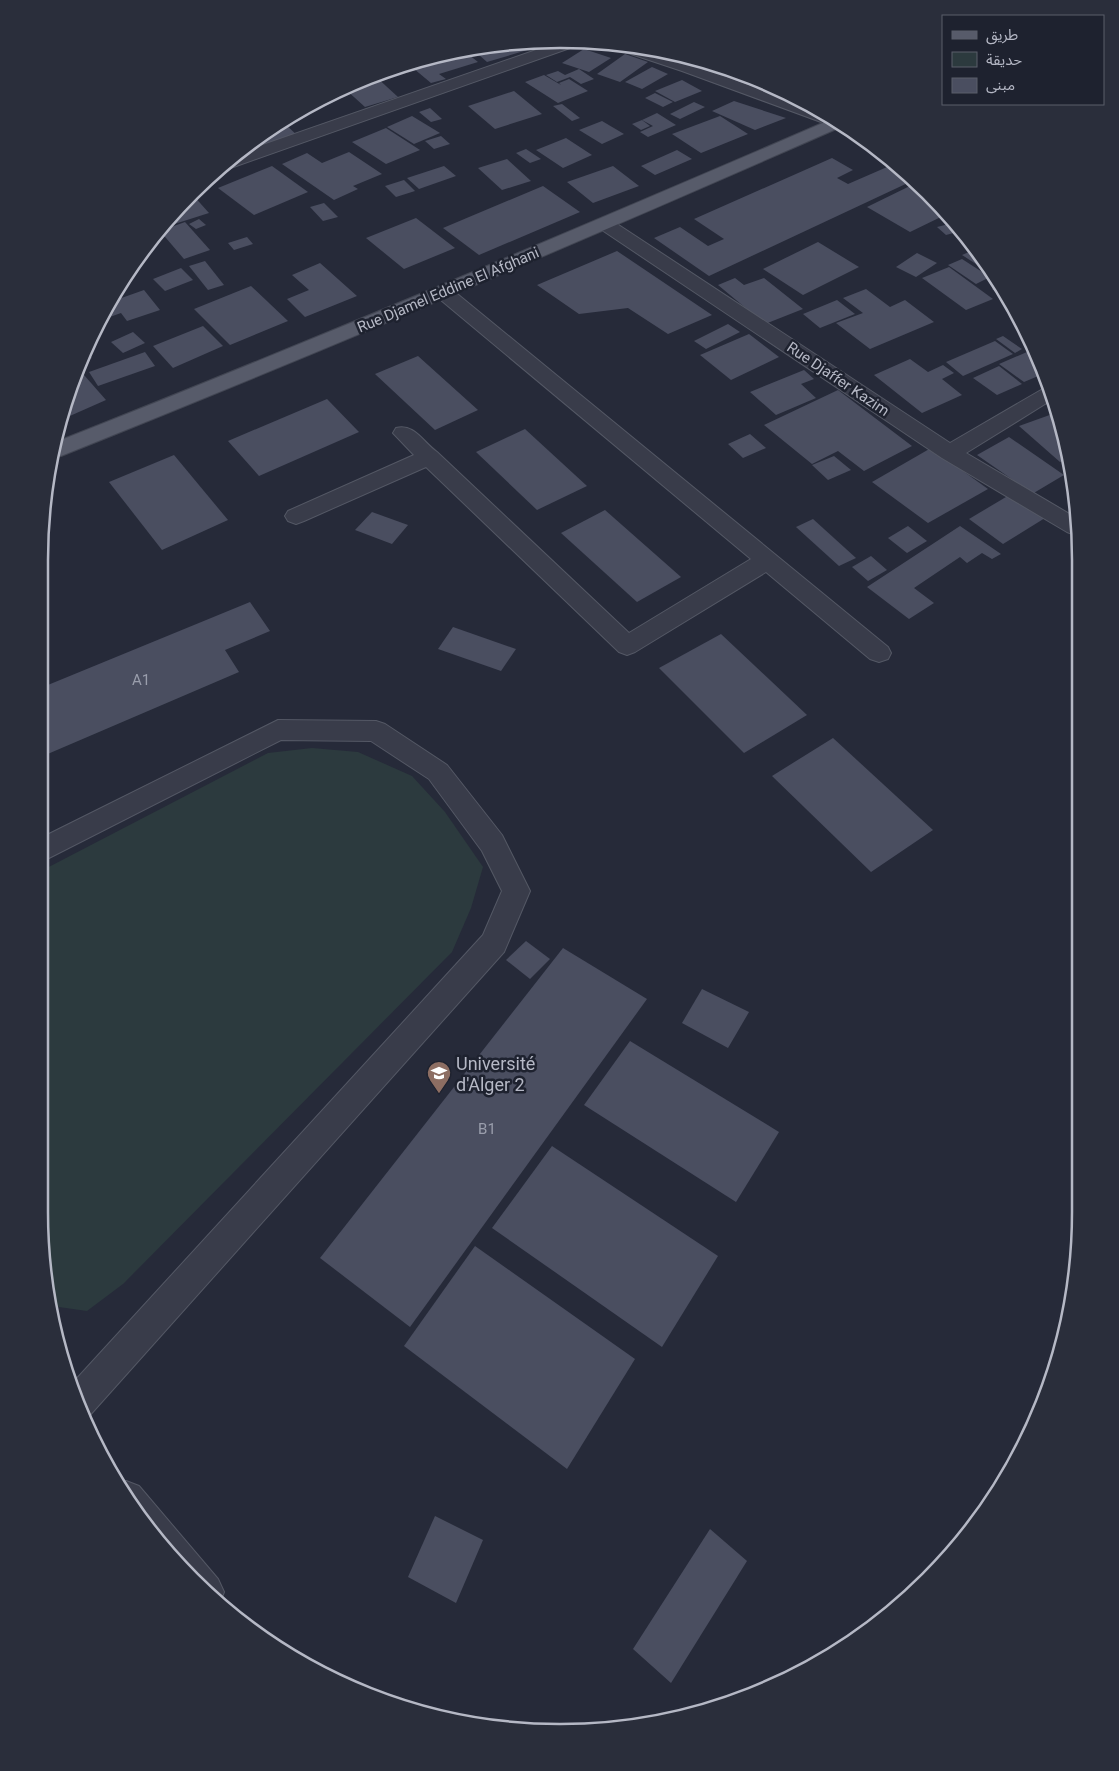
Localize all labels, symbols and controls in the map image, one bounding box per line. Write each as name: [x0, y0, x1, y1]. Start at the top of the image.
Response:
legend: [942, 15, 1104, 105]
text: طريق: [986, 26, 1018, 45]
text: حديقة: [986, 51, 1022, 69]
text: مبنى: [986, 76, 1015, 94]
street label: Rue Djamel Eddine El Afghani: [354, 243, 542, 337]
street label: Rue Djaffer Kazim: [783, 338, 893, 420]
house number: A1: [132, 671, 150, 689]
place label: Université d'Alger 2: [456, 1053, 535, 1095]
school or university icon: Université d'Alger 2: [426, 1060, 452, 1094]
house number: B1: [478, 1120, 496, 1138]

